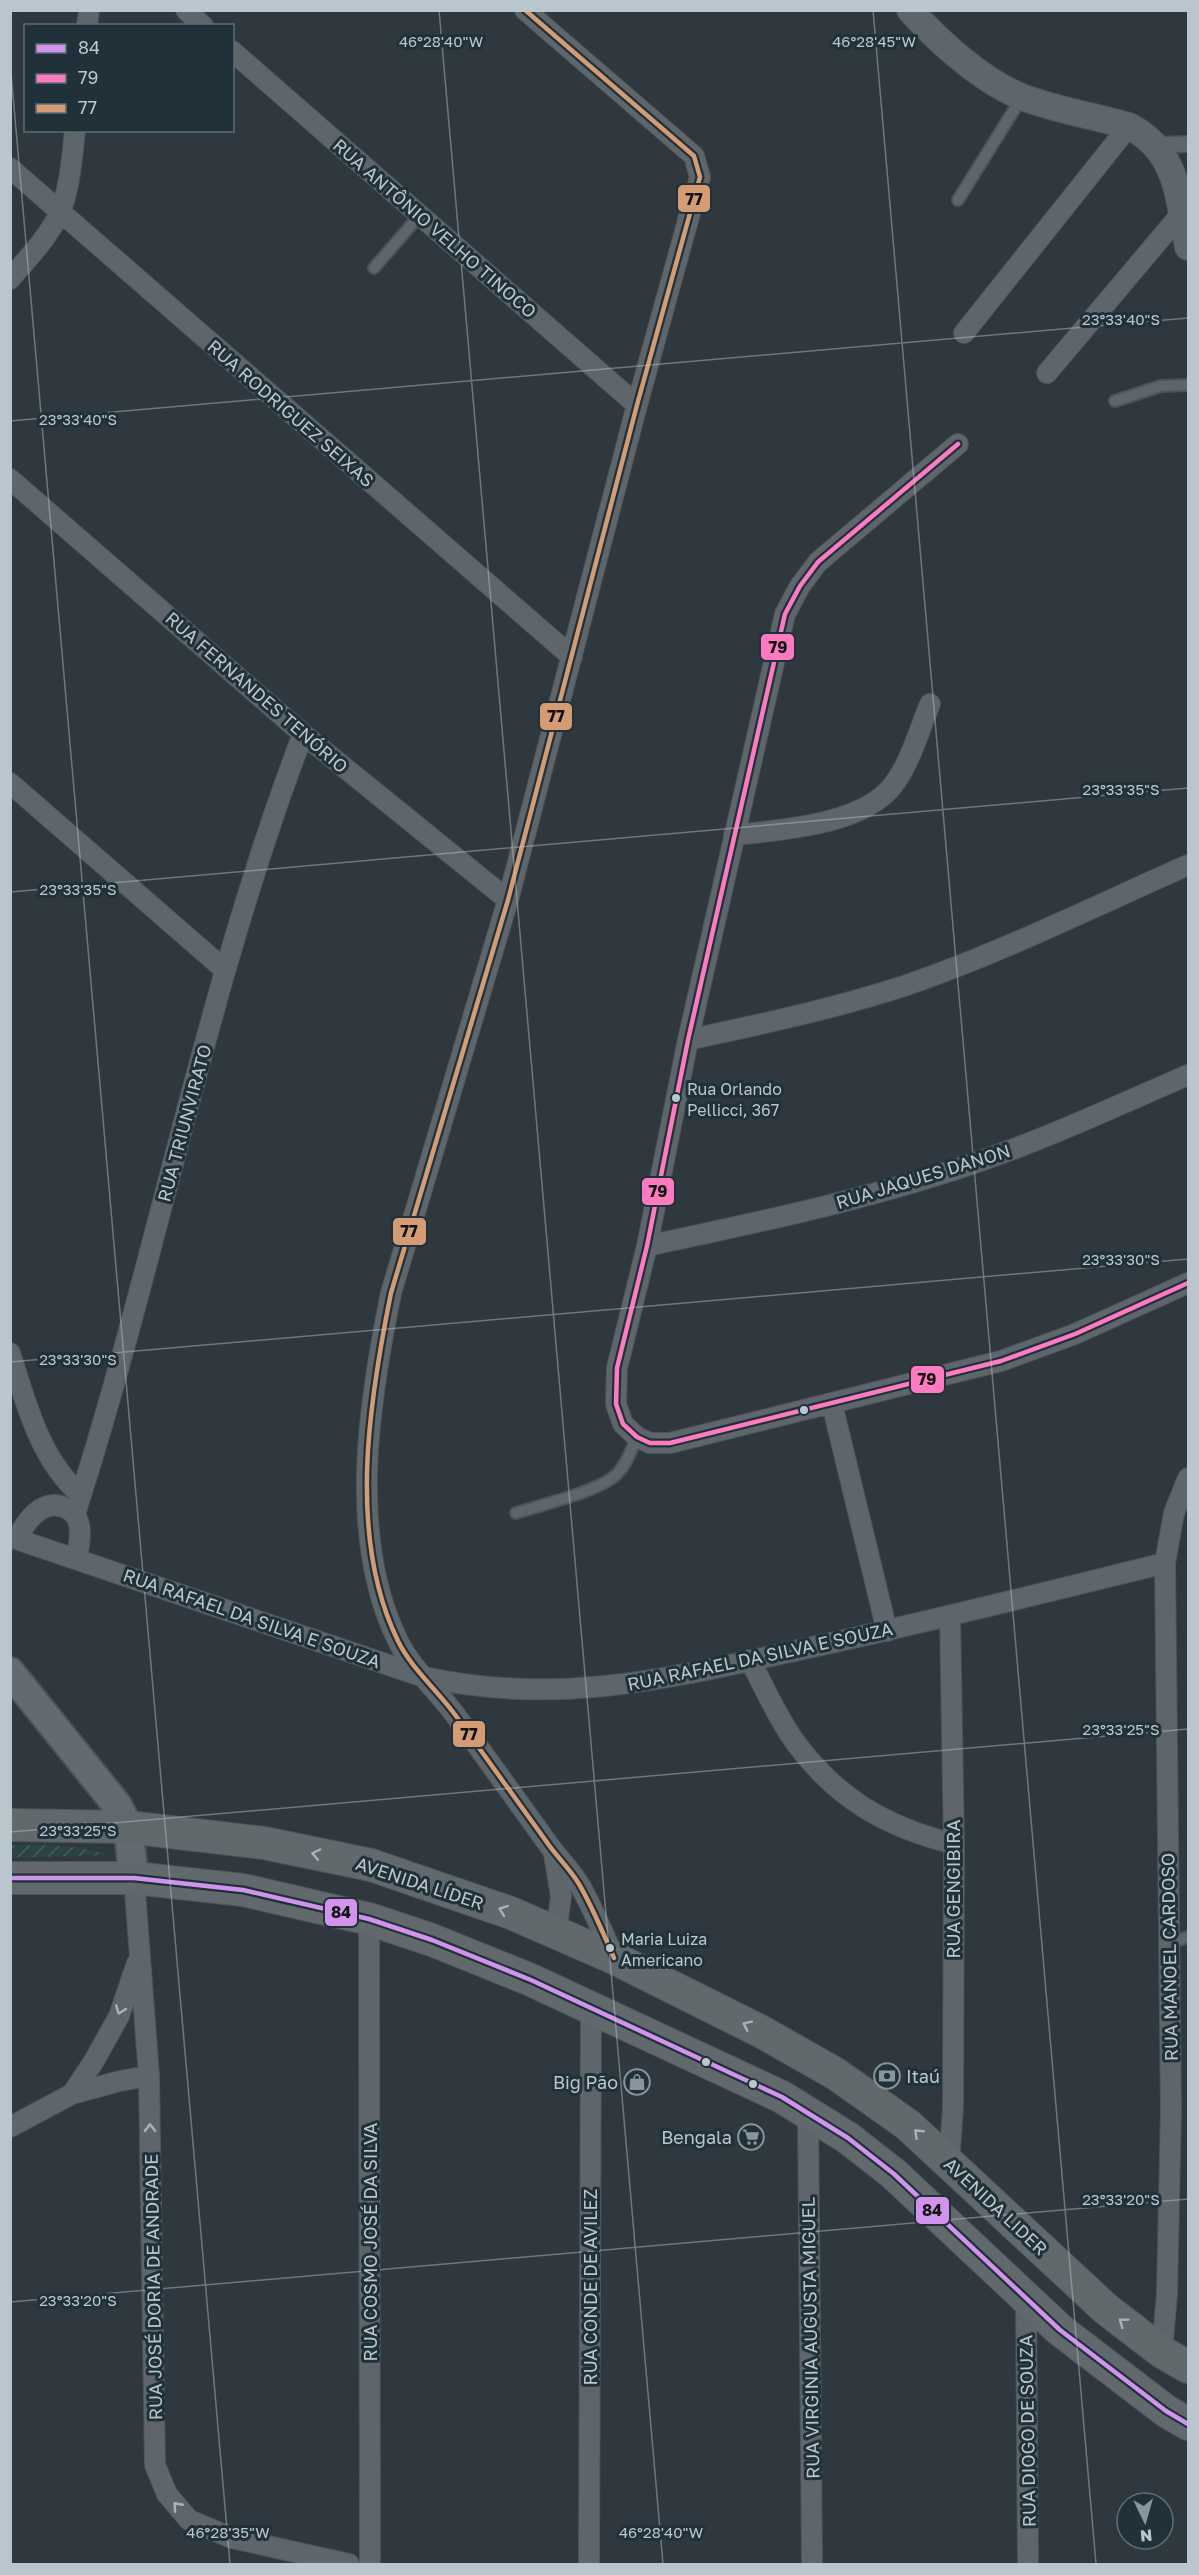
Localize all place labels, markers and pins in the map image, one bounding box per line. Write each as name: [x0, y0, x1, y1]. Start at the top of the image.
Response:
place label: Rua Orlando Pellicci, 367: [687, 1079, 782, 1120]
marker: Rua Orlando Pellicci, 367: [670, 1092, 682, 1104]
unlabelled marker: [798, 1404, 810, 1416]
place label: Maria Luiza Americano: [621, 1929, 707, 1970]
marker: Maria Luiza Americano: [604, 1942, 616, 1954]
unlabelled marker: [700, 2056, 712, 2068]
bank icon: Itaú: [872, 2061, 902, 2091]
place label: Itaú: [906, 2065, 940, 2087]
shop icon: Big Pão: [622, 2067, 652, 2097]
place label: Big Pão: [553, 2071, 618, 2093]
unlabelled marker: [747, 2078, 759, 2090]
supermarket icon: Bengala: [736, 2122, 766, 2152]
place label: Bengala: [661, 2126, 732, 2148]

